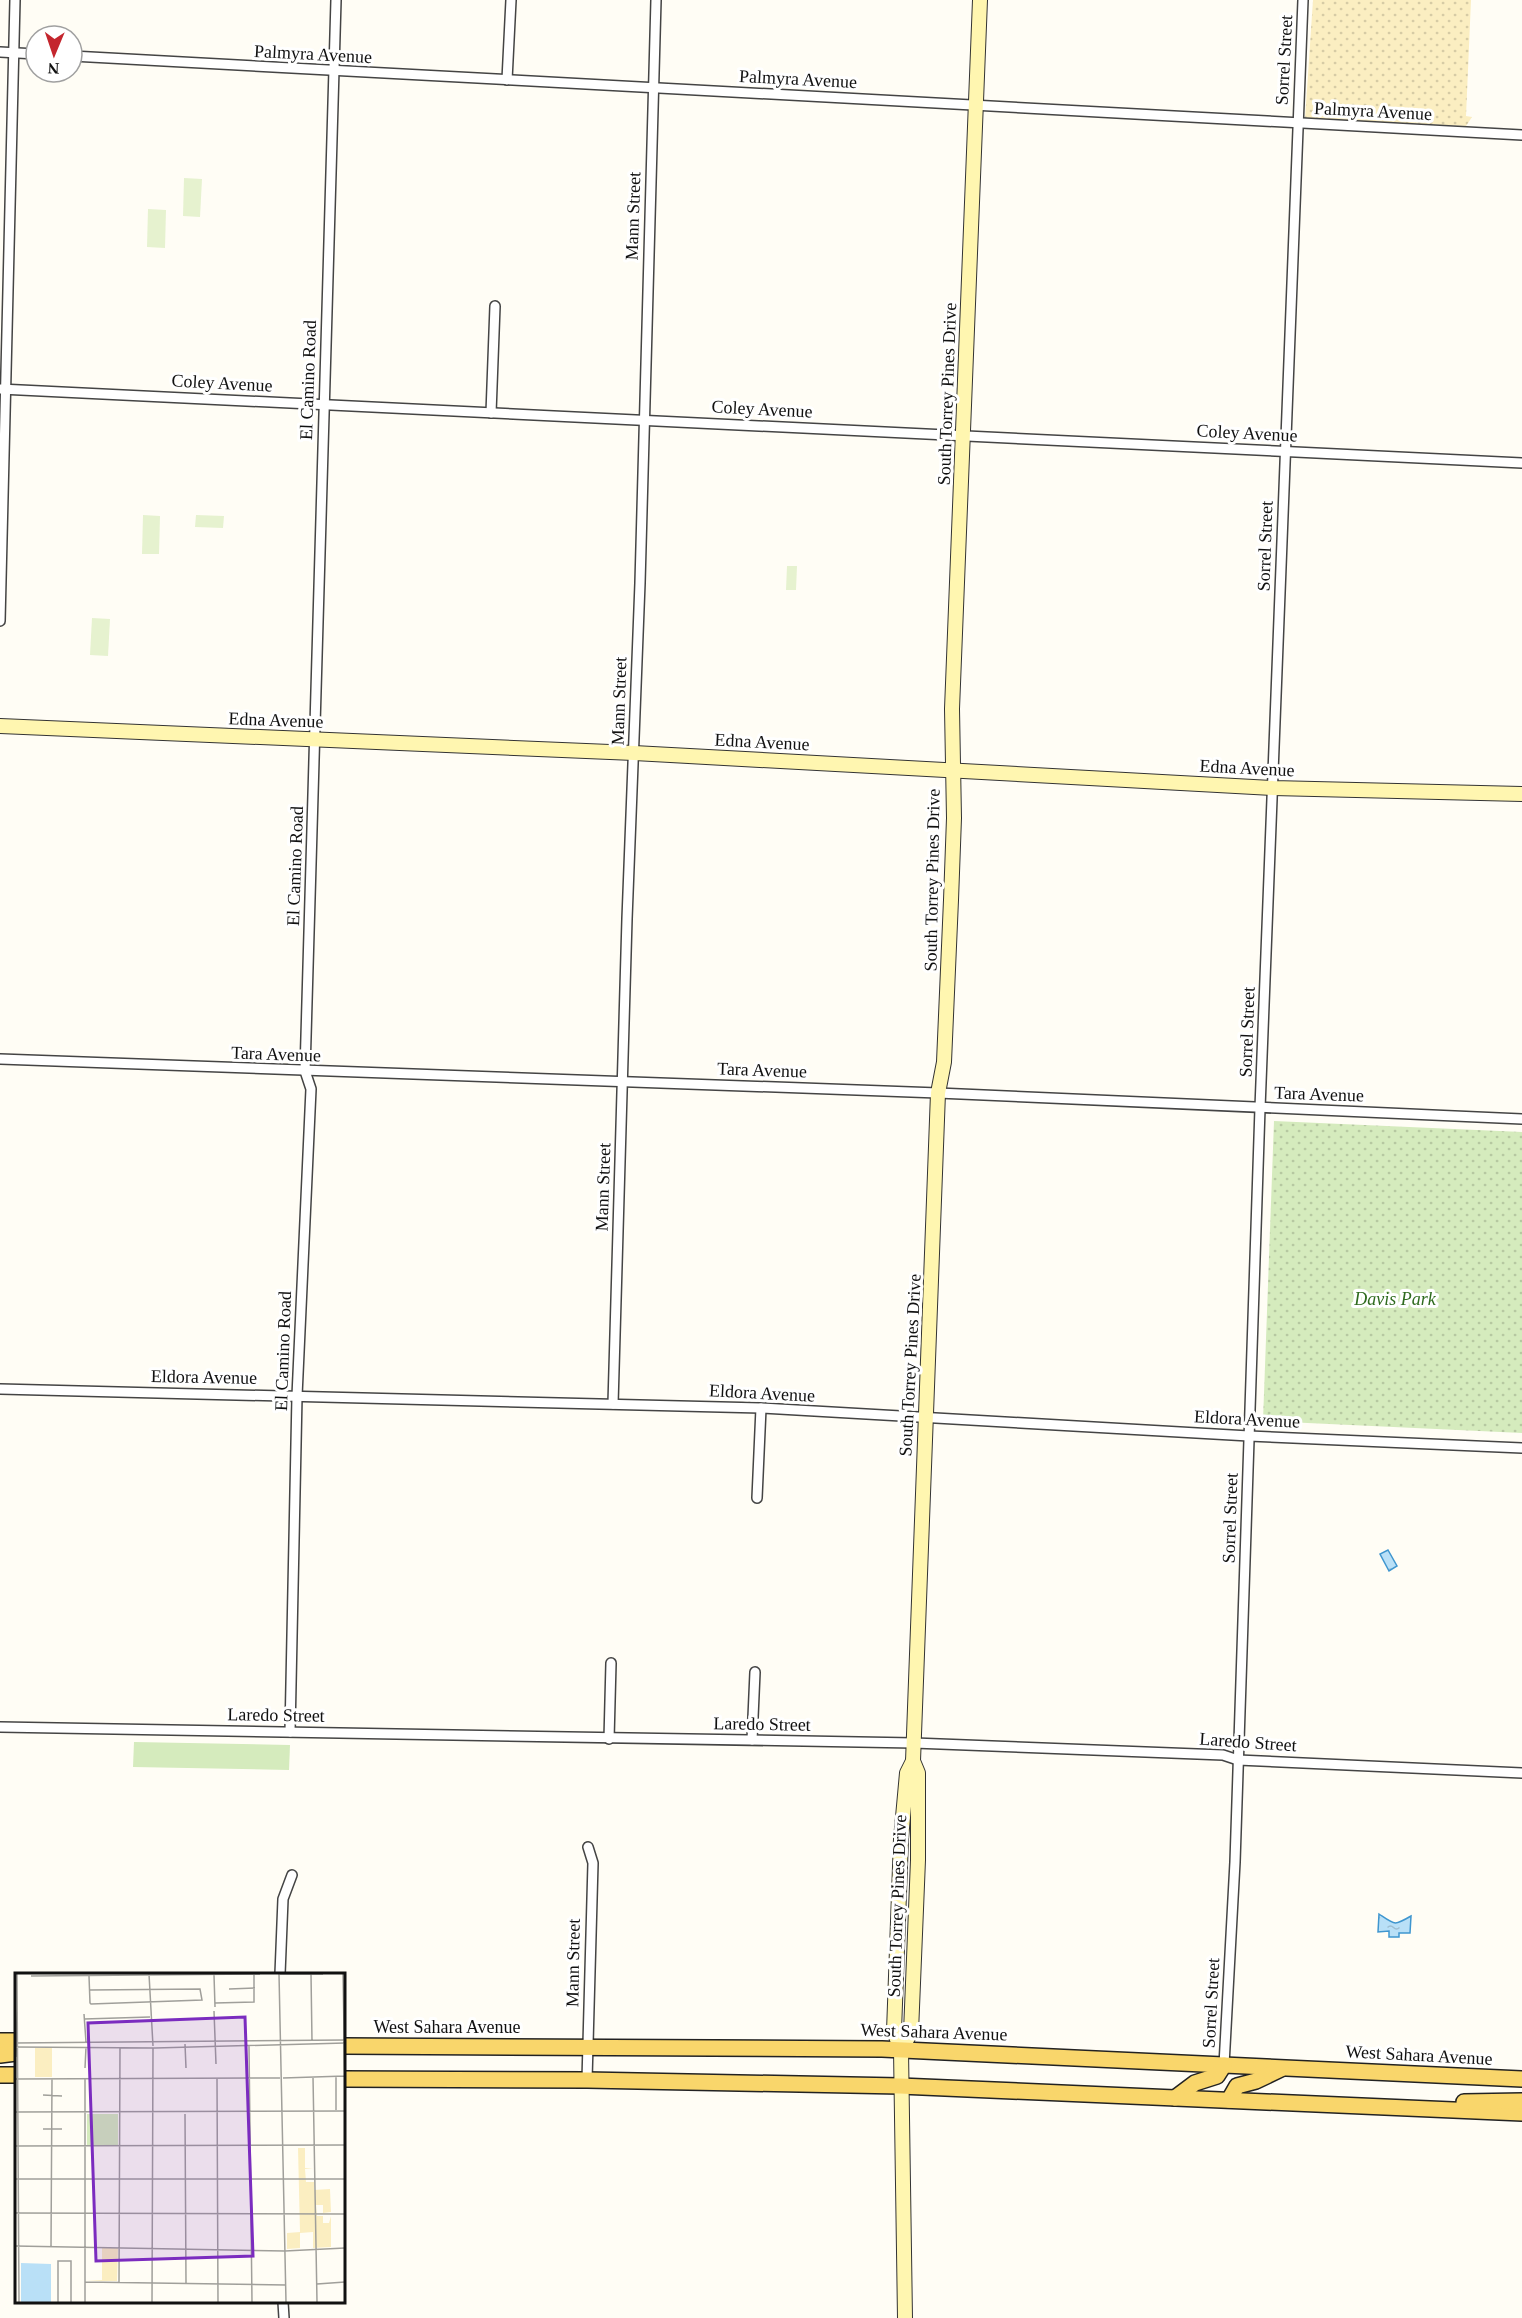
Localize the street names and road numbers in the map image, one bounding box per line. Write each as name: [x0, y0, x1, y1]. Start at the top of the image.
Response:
street label: Sorrel Street: [1272, 14, 1296, 106]
street label: Palmyra Avenue: [253, 41, 373, 67]
street label: Palmyra Avenue: [738, 66, 858, 92]
street label: Palmyra Avenue: [1313, 98, 1433, 124]
street label: Mann Street: [621, 171, 645, 261]
street label: South Torrey Pines Drive: [934, 302, 960, 486]
street label: El Camino Road: [296, 320, 320, 440]
street label: Coley Avenue: [171, 370, 273, 396]
street label: Coley Avenue: [711, 396, 813, 422]
street label: Coley Avenue: [1196, 420, 1298, 446]
street label: Sorrel Street: [1253, 500, 1277, 592]
street label: Mann Street: [607, 656, 631, 746]
street label: Edna Avenue: [228, 708, 324, 732]
street label: Edna Avenue: [714, 730, 810, 754]
street label: Edna Avenue: [1199, 756, 1295, 780]
street label: South Torrey Pines Drive: [920, 788, 944, 972]
street label: El Camino Road: [283, 806, 307, 926]
street label: Sorrel Street: [1235, 986, 1259, 1078]
street label: Tara Avenue: [231, 1042, 321, 1066]
street label: Tara Avenue: [717, 1058, 807, 1082]
street label: Tara Avenue: [1274, 1082, 1364, 1106]
street label: Mann Street: [591, 1142, 615, 1232]
street label: South Torrey Pines Drive: [895, 1273, 925, 1457]
street label: El Camino Road: [271, 1291, 295, 1411]
street label: Eldora Avenue: [151, 1366, 257, 1388]
street label: Eldora Avenue: [708, 1380, 816, 1406]
street label: Eldora Avenue: [1193, 1406, 1301, 1432]
street label: Sorrel Street: [1218, 1472, 1242, 1564]
street label: Laredo Street: [227, 1704, 325, 1726]
street label: Laredo Street: [713, 1713, 811, 1735]
street label: Laredo Street: [1199, 1729, 1297, 1755]
street label: South Torrey Pines Drive: [884, 1814, 910, 1998]
street label: Mann Street: [562, 1919, 584, 2007]
street label: Sorrel Street: [1199, 1957, 1223, 2049]
street label: West Sahara Avenue: [373, 2017, 521, 2037]
street label: West Sahara Avenue: [860, 2019, 1008, 2045]
street label: West Sahara Avenue: [1345, 2041, 1493, 2069]

